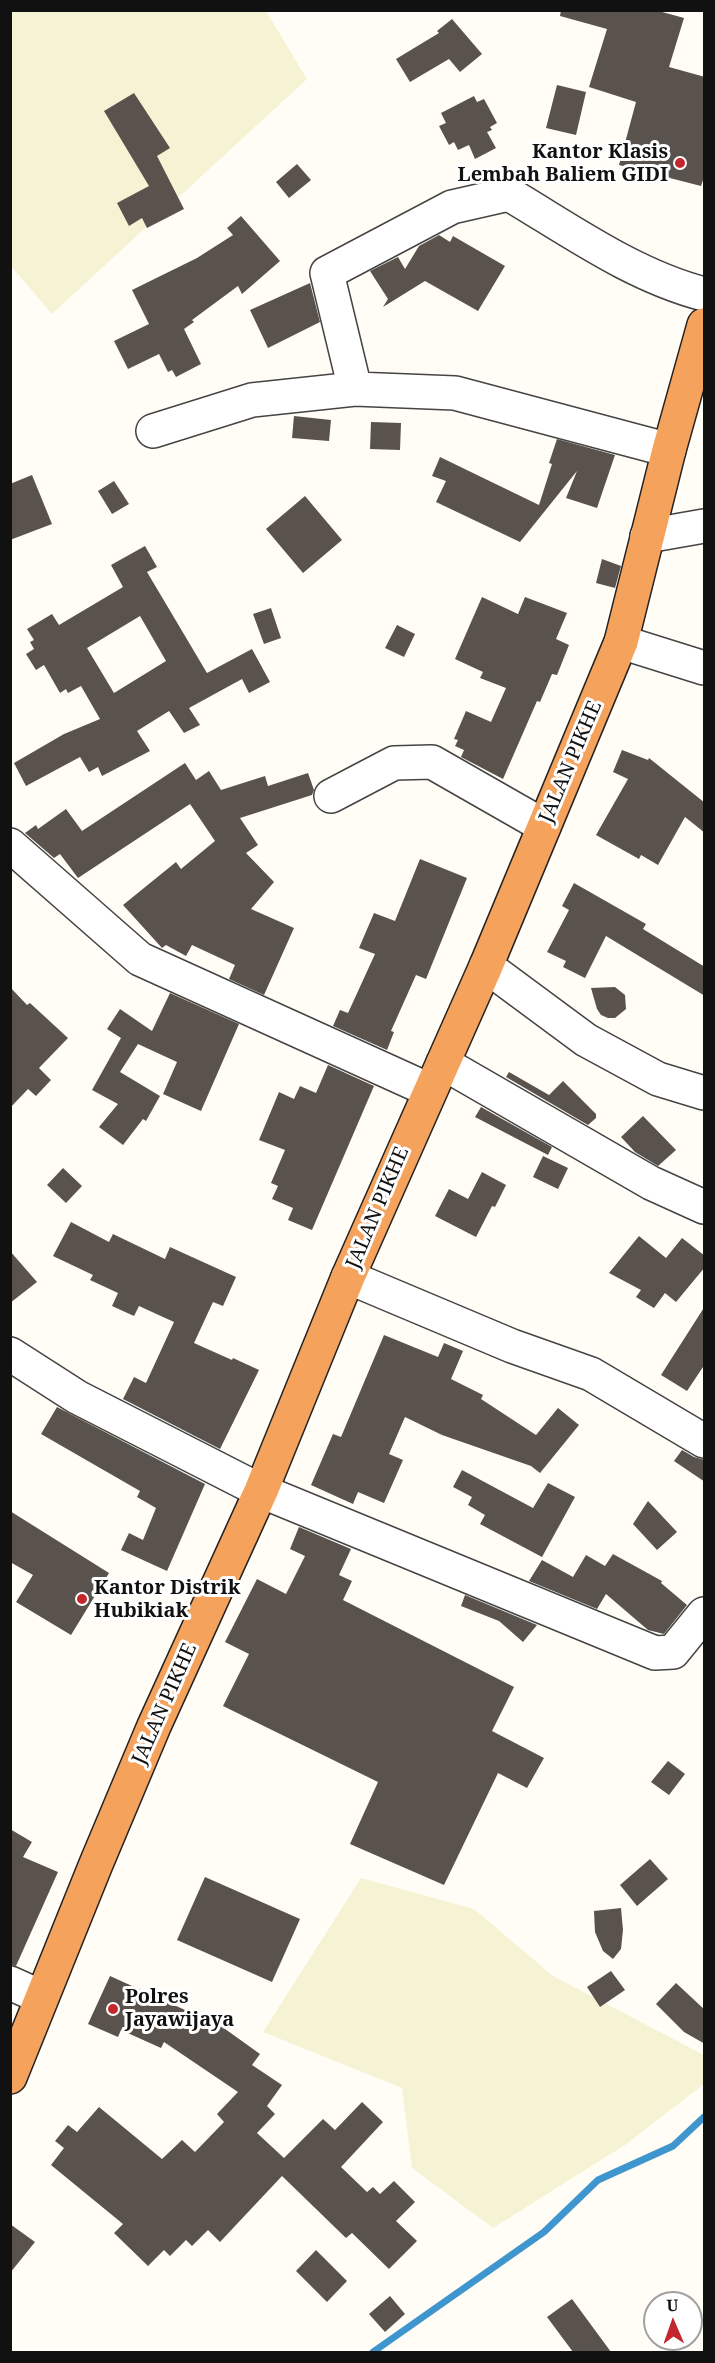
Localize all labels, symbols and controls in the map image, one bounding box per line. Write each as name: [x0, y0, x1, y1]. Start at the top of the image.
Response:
place label: Kantor Klasis Lembah Baliem GIDI: [458, 140, 668, 187]
marker: Kantor Klasis Lembah Baliem GIDI: [673, 156, 687, 170]
street label: JALAN PIKHE: [535, 697, 607, 827]
street label: JALAN PIKHE: [342, 1143, 414, 1273]
place label: Kantor Distrik Hubikiak: [94, 1576, 240, 1623]
marker: Kantor Distrik Hubikiak: [75, 1592, 89, 1606]
street label: JALAN PIKHE: [128, 1640, 202, 1768]
place label: Polres Jayawijaya: [125, 1985, 234, 2032]
marker: Polres Jayawijaya: [106, 2002, 120, 2016]
north arrow: [643, 2291, 703, 2351]
text: U: [666, 2294, 679, 2316]

